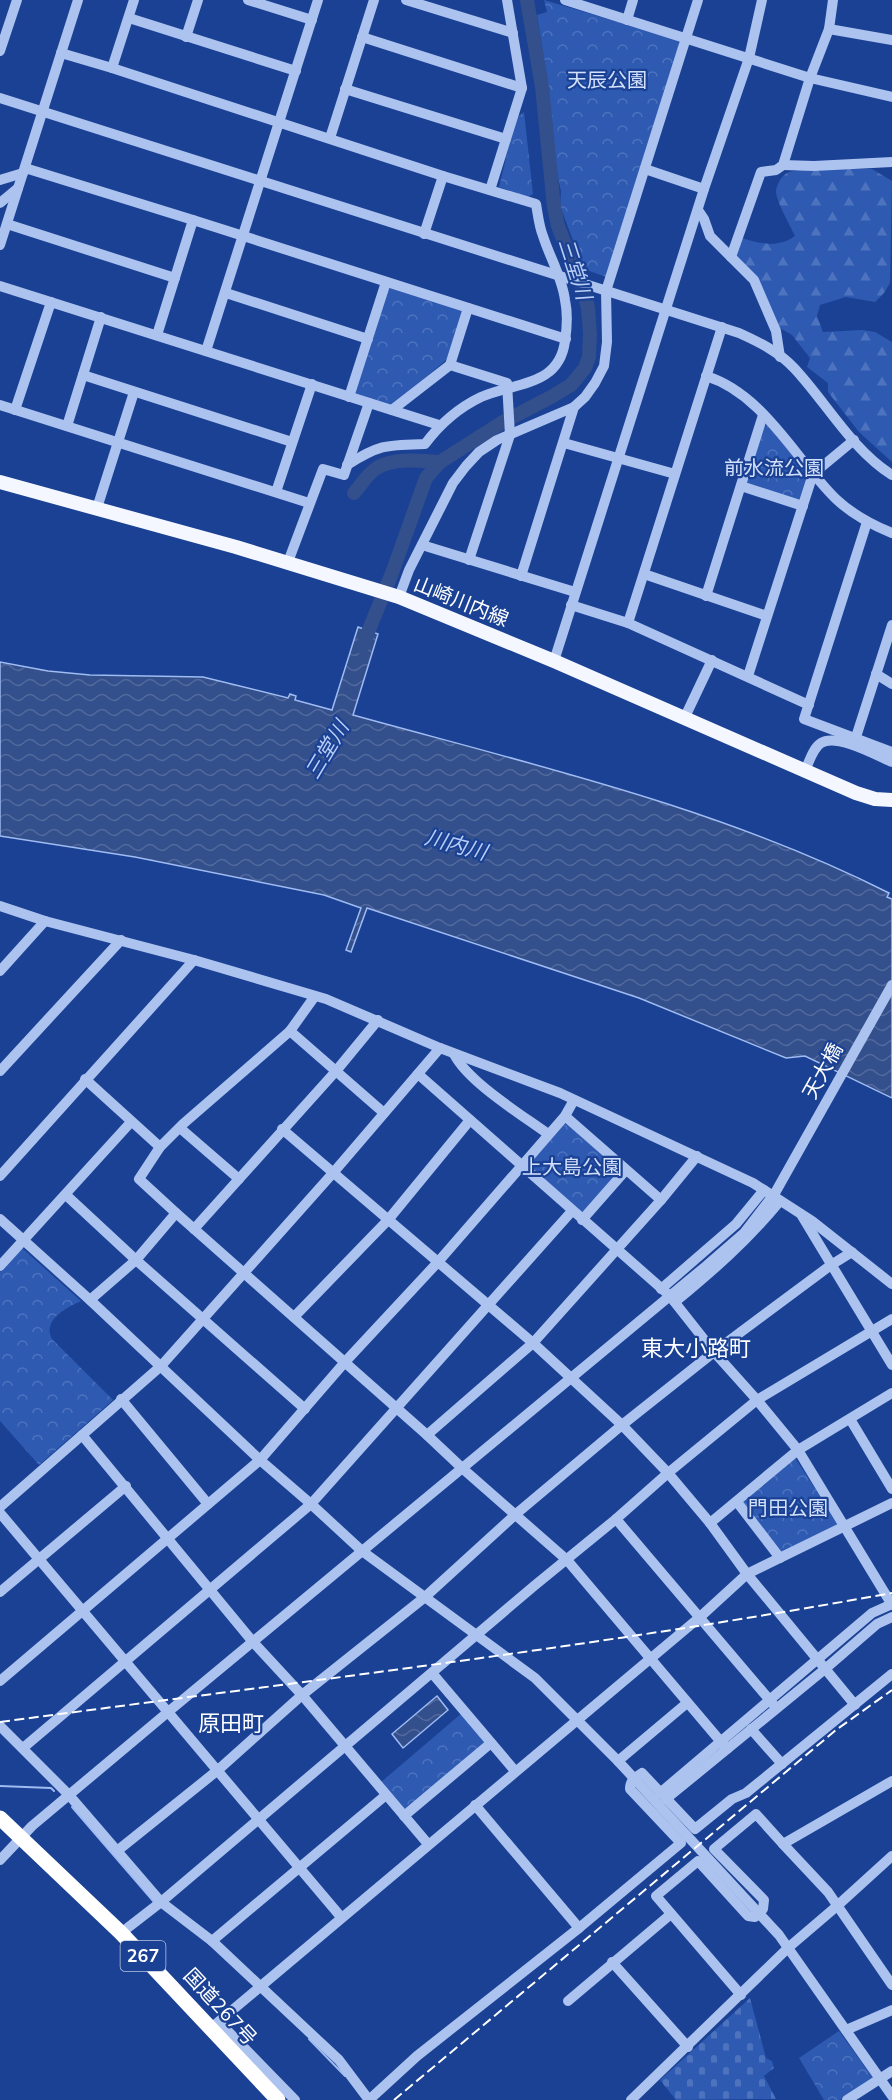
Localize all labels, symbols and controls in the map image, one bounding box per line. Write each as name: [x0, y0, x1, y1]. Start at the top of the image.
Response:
park label: 天辰公園: [567, 67, 647, 94]
water label: 三堂川: [552, 235, 599, 305]
park label: 前水流公園: [724, 455, 824, 482]
street label: 山崎川内線: [410, 571, 512, 633]
water label: 三堂川: [299, 714, 356, 784]
water label: 川内川: [422, 823, 492, 867]
street label: 天大橋: [797, 1038, 849, 1104]
park label: 上大島公園: [522, 1154, 622, 1181]
district label: 東大小路町: [641, 1334, 751, 1364]
park label: 門田公園: [748, 1495, 828, 1522]
district label: 原田町: [198, 1709, 264, 1739]
road number: 267: [120, 1941, 166, 1971]
street label: 国道267号: [177, 1963, 263, 2051]

